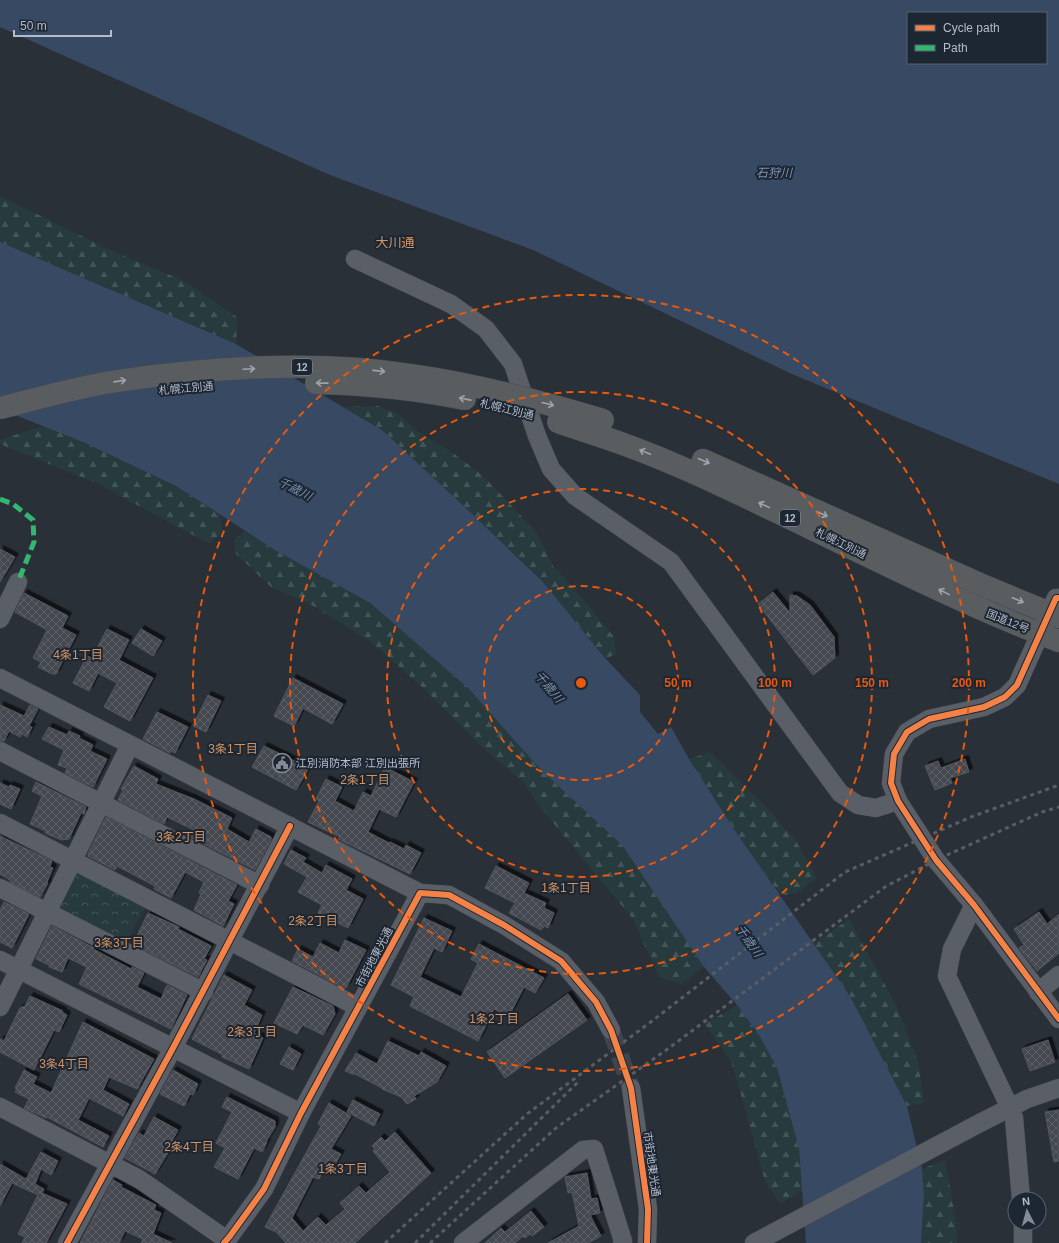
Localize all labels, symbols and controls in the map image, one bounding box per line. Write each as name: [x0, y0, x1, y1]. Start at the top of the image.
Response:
scale bar: [14, 12, 111, 38]
legend: [907, 12, 1047, 64]
text: 50 m: [20, 19, 47, 33]
text: Cycle path: [943, 21, 1000, 35]
text: Path: [943, 41, 968, 55]
water label: 石狩川: [756, 166, 794, 180]
district label: 大川通: [375, 235, 415, 250]
road number: 12: [292, 359, 312, 375]
one-way arrow: [242, 365, 255, 372]
one-way arrow: [372, 368, 385, 375]
one-way arrow: [113, 377, 126, 385]
one-way arrow: [316, 379, 329, 387]
street label: 札幌江別通: [158, 380, 214, 396]
one-way arrow: [459, 395, 472, 403]
street label: 札幌江別通: [479, 397, 535, 421]
one-way arrow: [541, 401, 554, 408]
one-way arrow: [640, 447, 652, 455]
one-way arrow: [697, 457, 709, 465]
water label: 千歳川: [276, 475, 316, 504]
one-way arrow: [758, 501, 770, 508]
road number: 12: [780, 510, 800, 526]
one-way arrow: [816, 510, 828, 518]
street label: 札幌江別通: [814, 526, 868, 560]
one-way arrow: [938, 588, 950, 595]
one-way arrow: [1012, 597, 1024, 605]
street label: 国道12号: [985, 607, 1031, 635]
district label: 4条1丁目: [53, 648, 103, 662]
water label: 千歳川: [532, 669, 567, 707]
centre of rings: [574, 676, 588, 690]
text: 50 m: [664, 676, 692, 690]
text: 100 m: [758, 676, 792, 690]
text: 150 m: [855, 676, 889, 690]
text: 200 m: [952, 676, 986, 690]
district label: 3条1丁目: [208, 742, 258, 756]
public building icon: 江別消防本部 江別出張所: [271, 752, 293, 774]
place label: 江別消防本部 江別出張所: [296, 757, 421, 769]
district label: 2条1丁目: [340, 773, 390, 787]
district label: 3条2丁目: [156, 830, 206, 844]
district label: 1条1丁目: [541, 881, 591, 895]
district label: 2条2丁目: [288, 914, 338, 928]
water label: 千歳川: [733, 922, 766, 961]
street label: 市街地東光通: [353, 925, 395, 989]
district label: 3条3丁目: [94, 936, 144, 950]
district label: 1条2丁目: [469, 1012, 519, 1026]
district label: 2条3丁目: [227, 1025, 277, 1039]
district label: 3条4丁目: [39, 1057, 89, 1071]
street label: 市街地東光通: [641, 1130, 663, 1198]
district label: 2条4丁目: [164, 1140, 214, 1154]
district label: 1条3丁目: [318, 1162, 368, 1176]
north arrow: [1007, 1191, 1047, 1231]
text: N: [1021, 1195, 1031, 1207]

